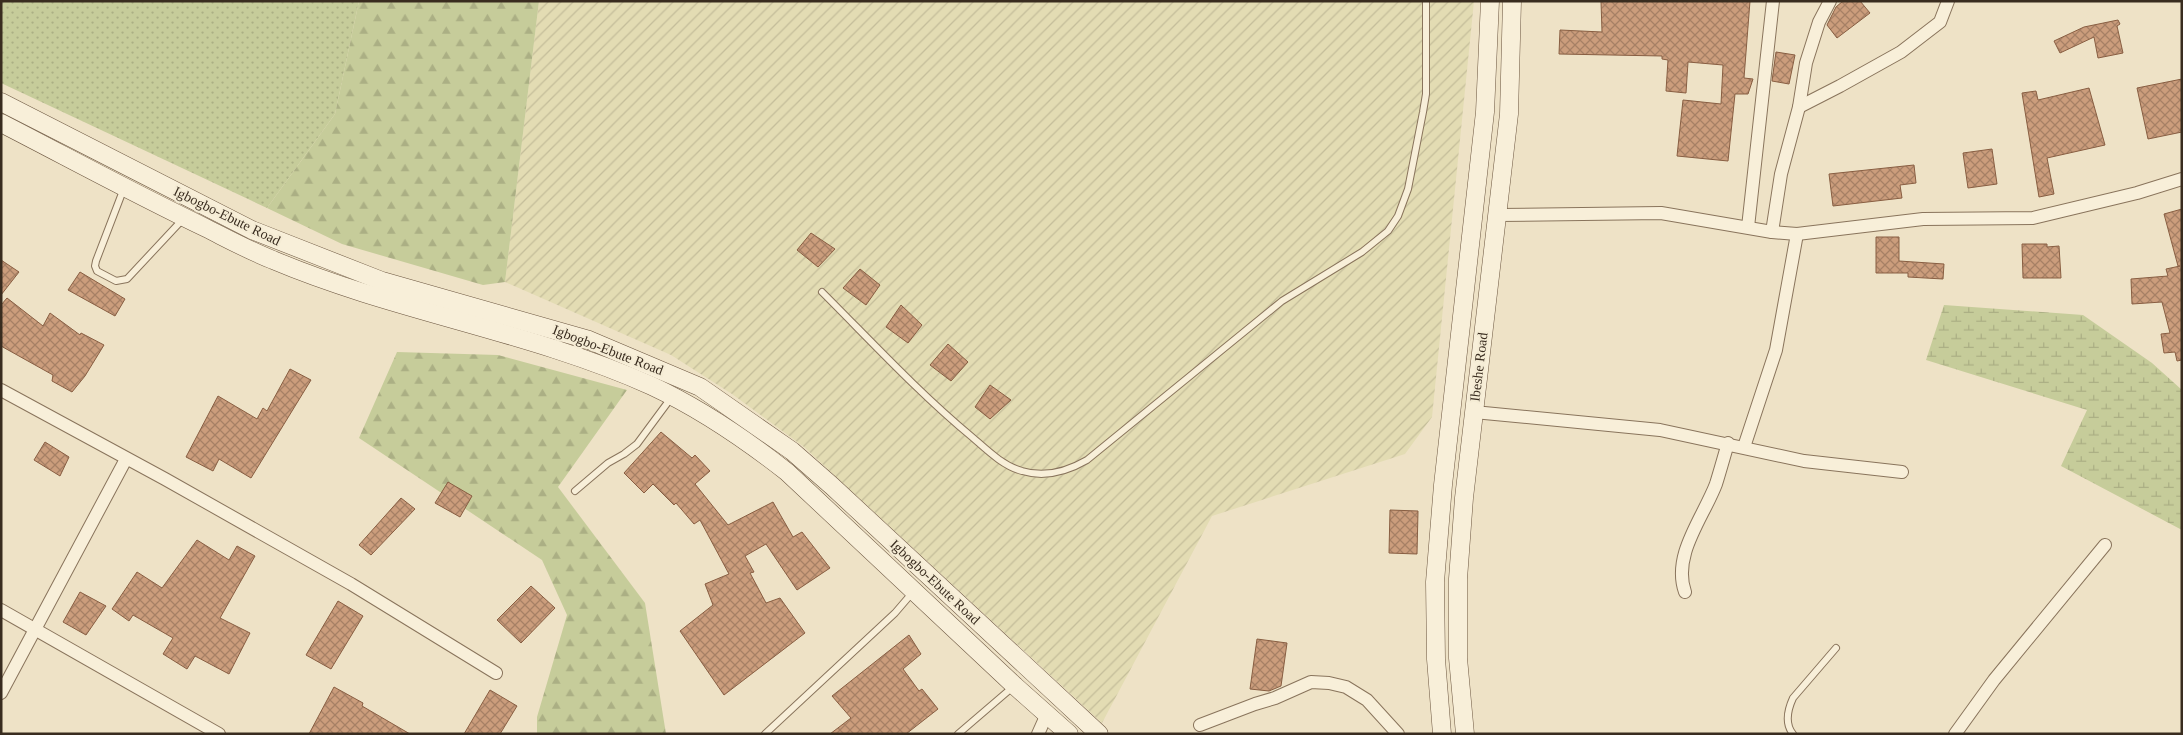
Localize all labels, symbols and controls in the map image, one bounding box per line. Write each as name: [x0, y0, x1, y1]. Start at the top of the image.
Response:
street label: Igbogbo-Ebute Road: [171, 184, 283, 248]
street label: Igbogbo-Ebute Road: [551, 322, 665, 378]
street label: Ibeshe Road: [1467, 332, 1491, 402]
street label: Igbogbo-Ebute Road: [887, 537, 983, 627]

